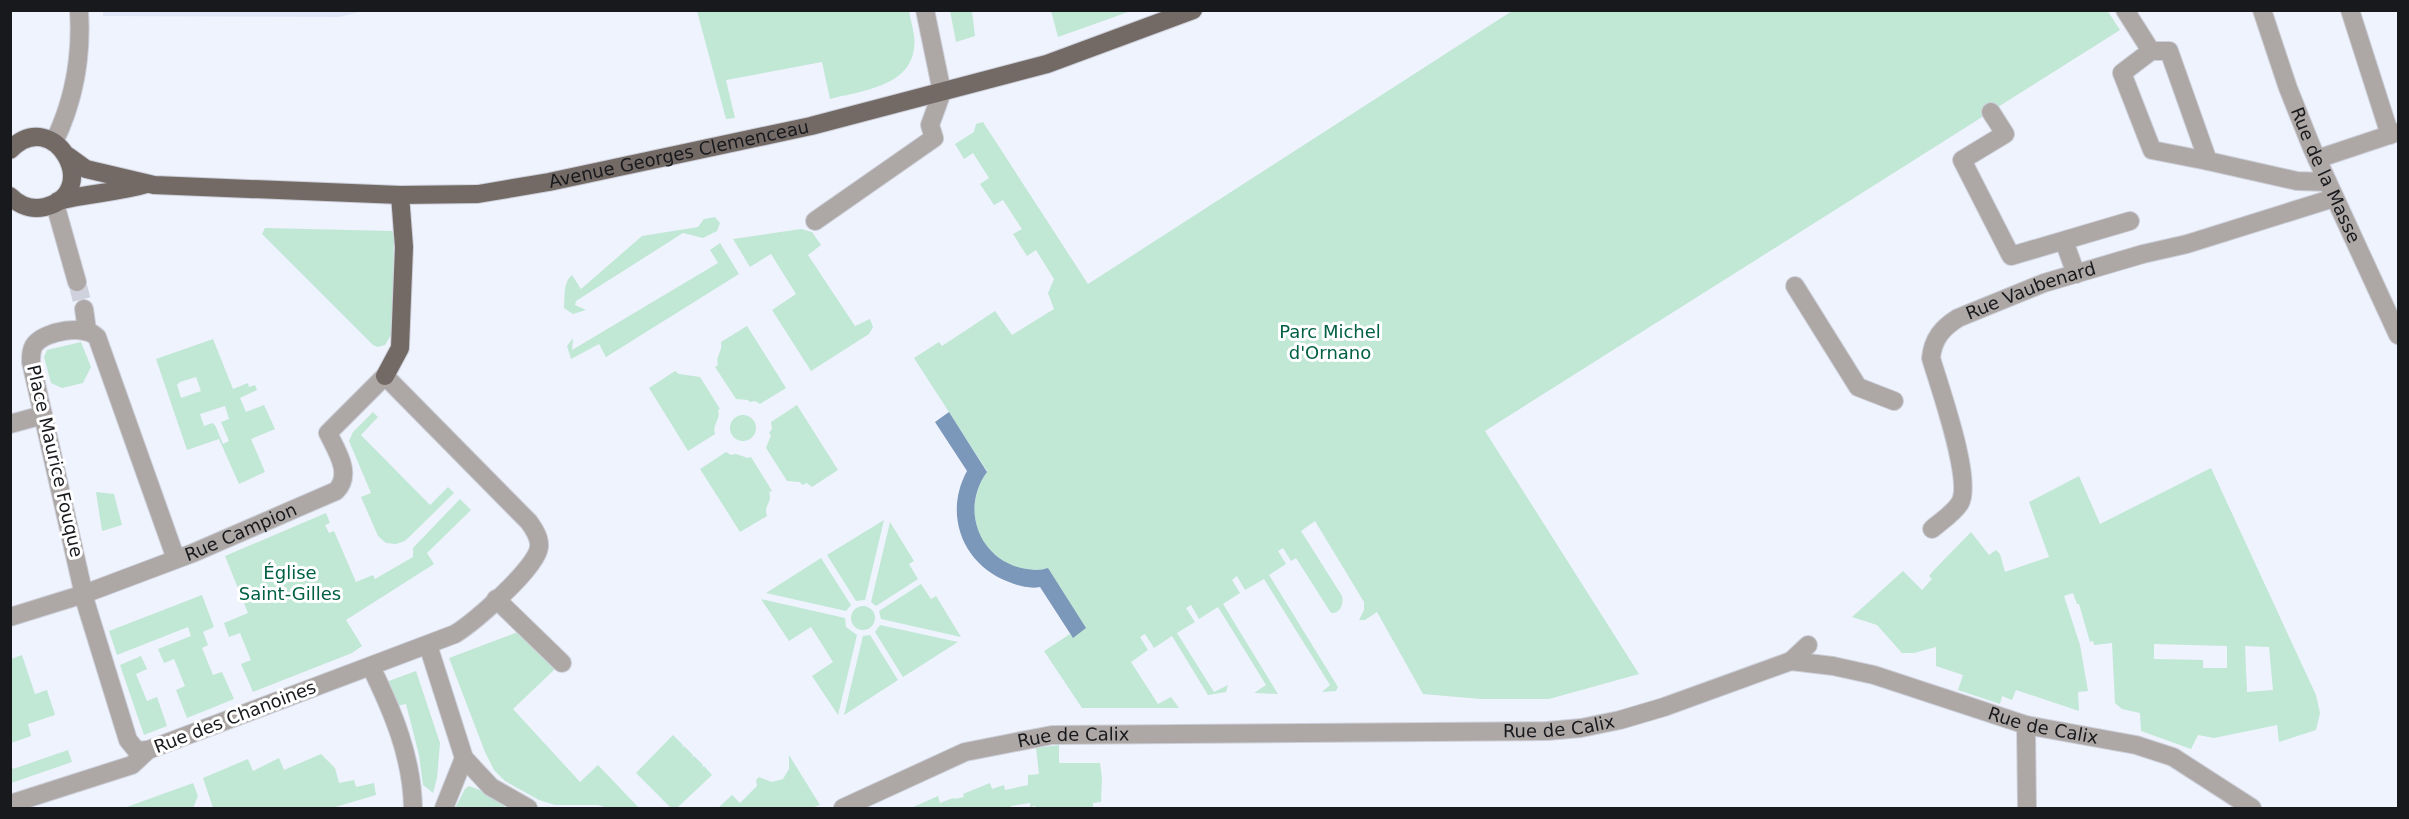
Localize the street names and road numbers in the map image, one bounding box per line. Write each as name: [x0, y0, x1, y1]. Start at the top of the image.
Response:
street label: Rue de la Masse: [2287, 104, 2365, 246]
street label: Avenue Georges Clemenceau: [547, 116, 811, 192]
street label: Rue Vaubenard: [1963, 257, 2098, 324]
street label: Place Maurice Fouque: [23, 363, 88, 559]
street label: Rue Campion: [182, 498, 300, 565]
street label: Rue des Chanoines: [151, 676, 319, 757]
street label: Rue de Calix: [1986, 702, 2100, 748]
street label: Rue de Calix: [1503, 710, 1617, 741]
street label: Rue de Calix: [1015, 723, 1130, 752]

